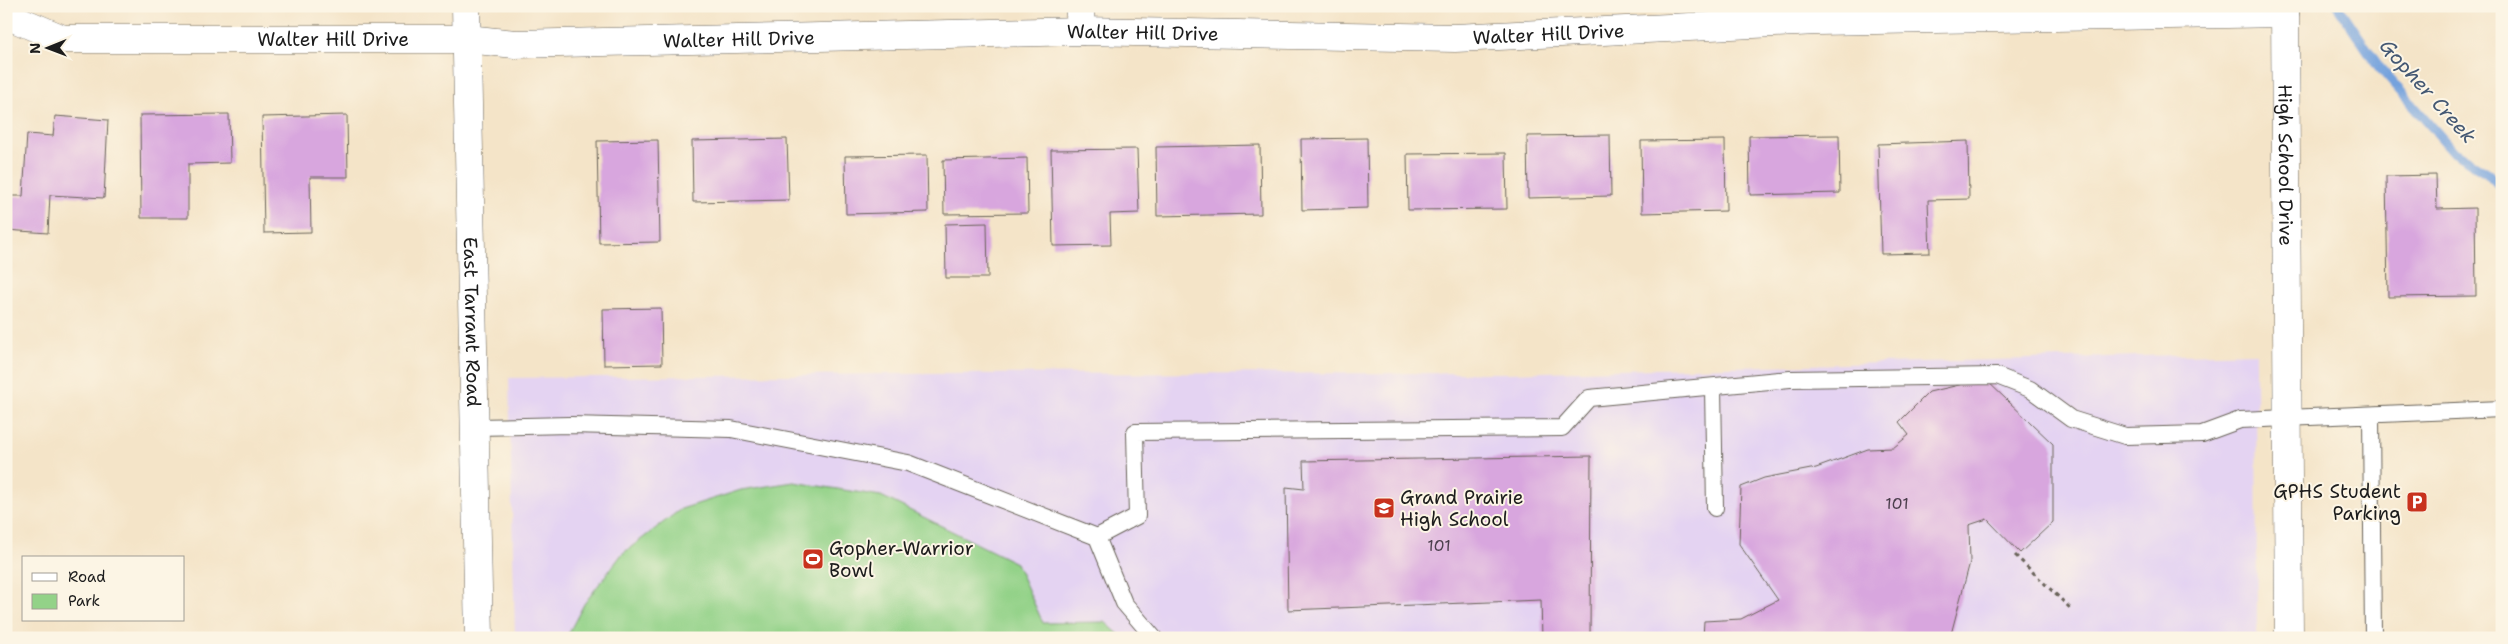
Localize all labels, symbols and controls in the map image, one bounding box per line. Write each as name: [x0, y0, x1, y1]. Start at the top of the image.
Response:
street label: Walter Hill Drive: [1067, 18, 1219, 46]
street label: Walter Hill Drive: [1472, 18, 1625, 50]
north arrow: [22, 22, 72, 72]
street label: Walter Hill Drive: [663, 25, 815, 53]
street label: Walter Hill Drive: [257, 27, 409, 52]
water label: Gopher Creek: [2374, 33, 2482, 149]
text: N: [26, 43, 44, 54]
street label: High School Drive: [2273, 84, 2299, 246]
street label: East Tarrant Road: [458, 237, 487, 407]
place label: GPHS Student Parking: [2273, 479, 2401, 526]
place label: Grand Prairie High School: [1400, 485, 1523, 532]
parking icon: GPHS Student Parking: [2405, 490, 2429, 514]
house number: 101: [1885, 493, 1909, 514]
school or university icon: Grand Prairie High School: [1372, 496, 1396, 520]
house number: 101: [1427, 535, 1451, 556]
place label: Gopher-Warrior Bowl: [829, 536, 974, 583]
sports icon: Gopher-Warrior Bowl: [801, 547, 825, 571]
legend: [22, 556, 185, 622]
text: Road: [68, 567, 106, 587]
text: Park: [68, 591, 100, 611]

